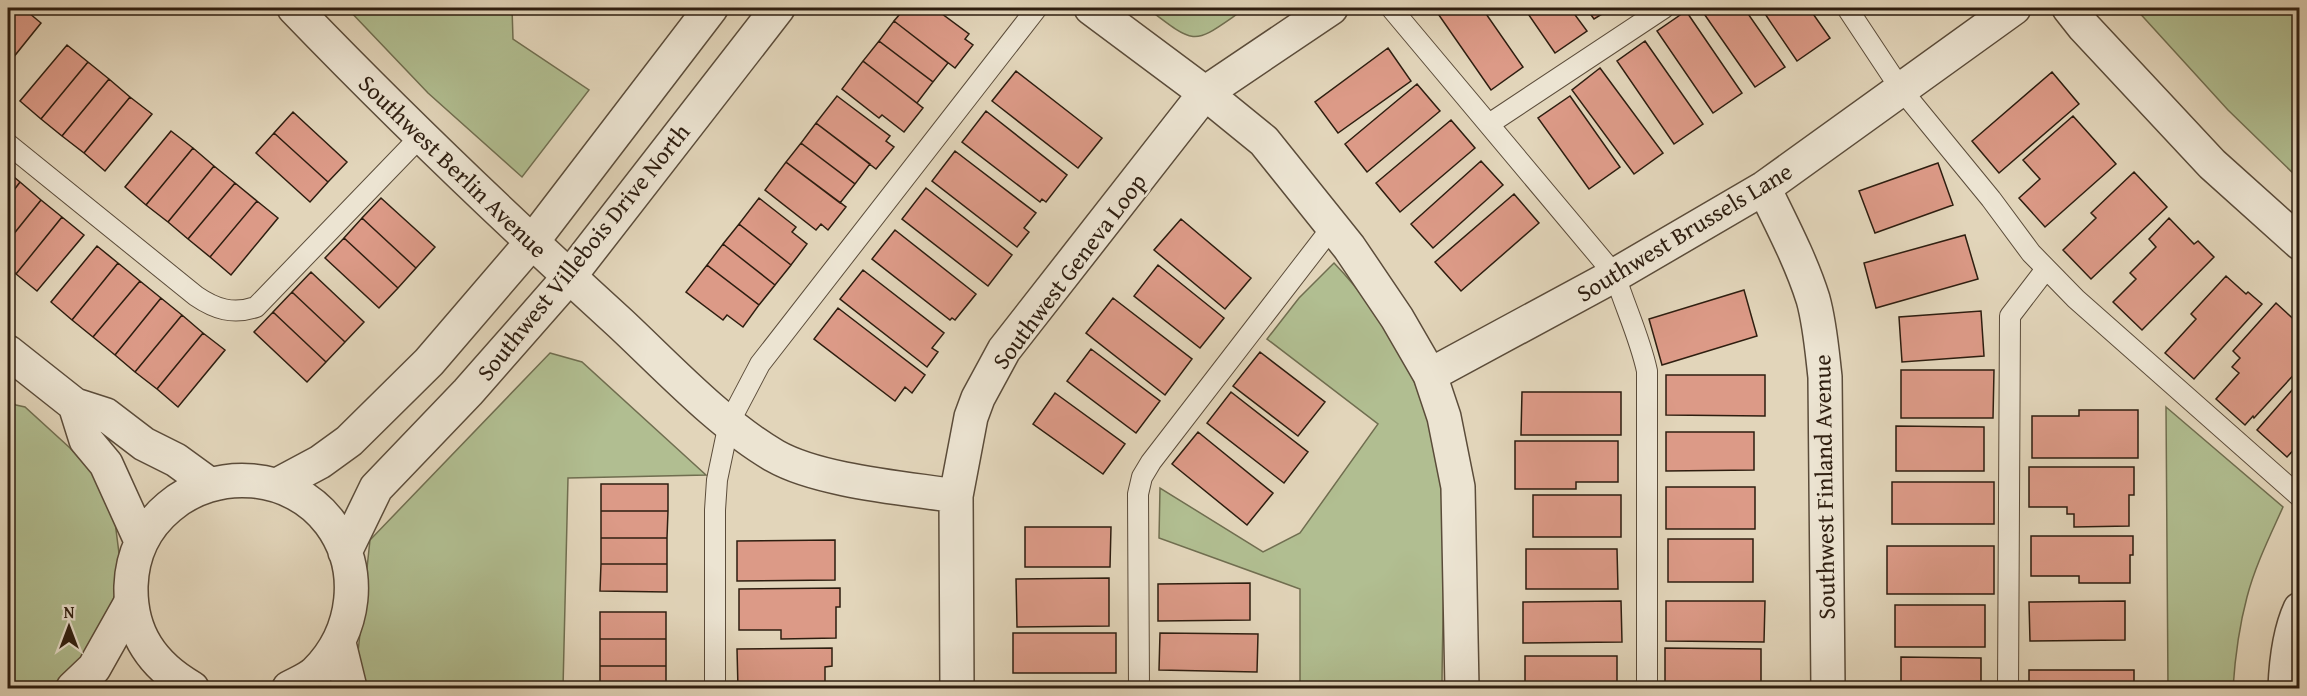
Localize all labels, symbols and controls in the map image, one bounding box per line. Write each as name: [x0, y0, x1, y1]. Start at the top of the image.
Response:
street label: Southwest Berlin Avenue: [351, 66, 555, 266]
street label: Southwest Villebois Drive North: [468, 115, 698, 388]
street label: Southwest Brussels Lane: [1569, 154, 1799, 310]
street label: Southwest Geneva Loop: [984, 166, 1154, 376]
street label: Southwest Finland Avenue: [1804, 354, 1844, 620]
north arrow: [39, 597, 99, 657]
text: N: [64, 600, 75, 624]

